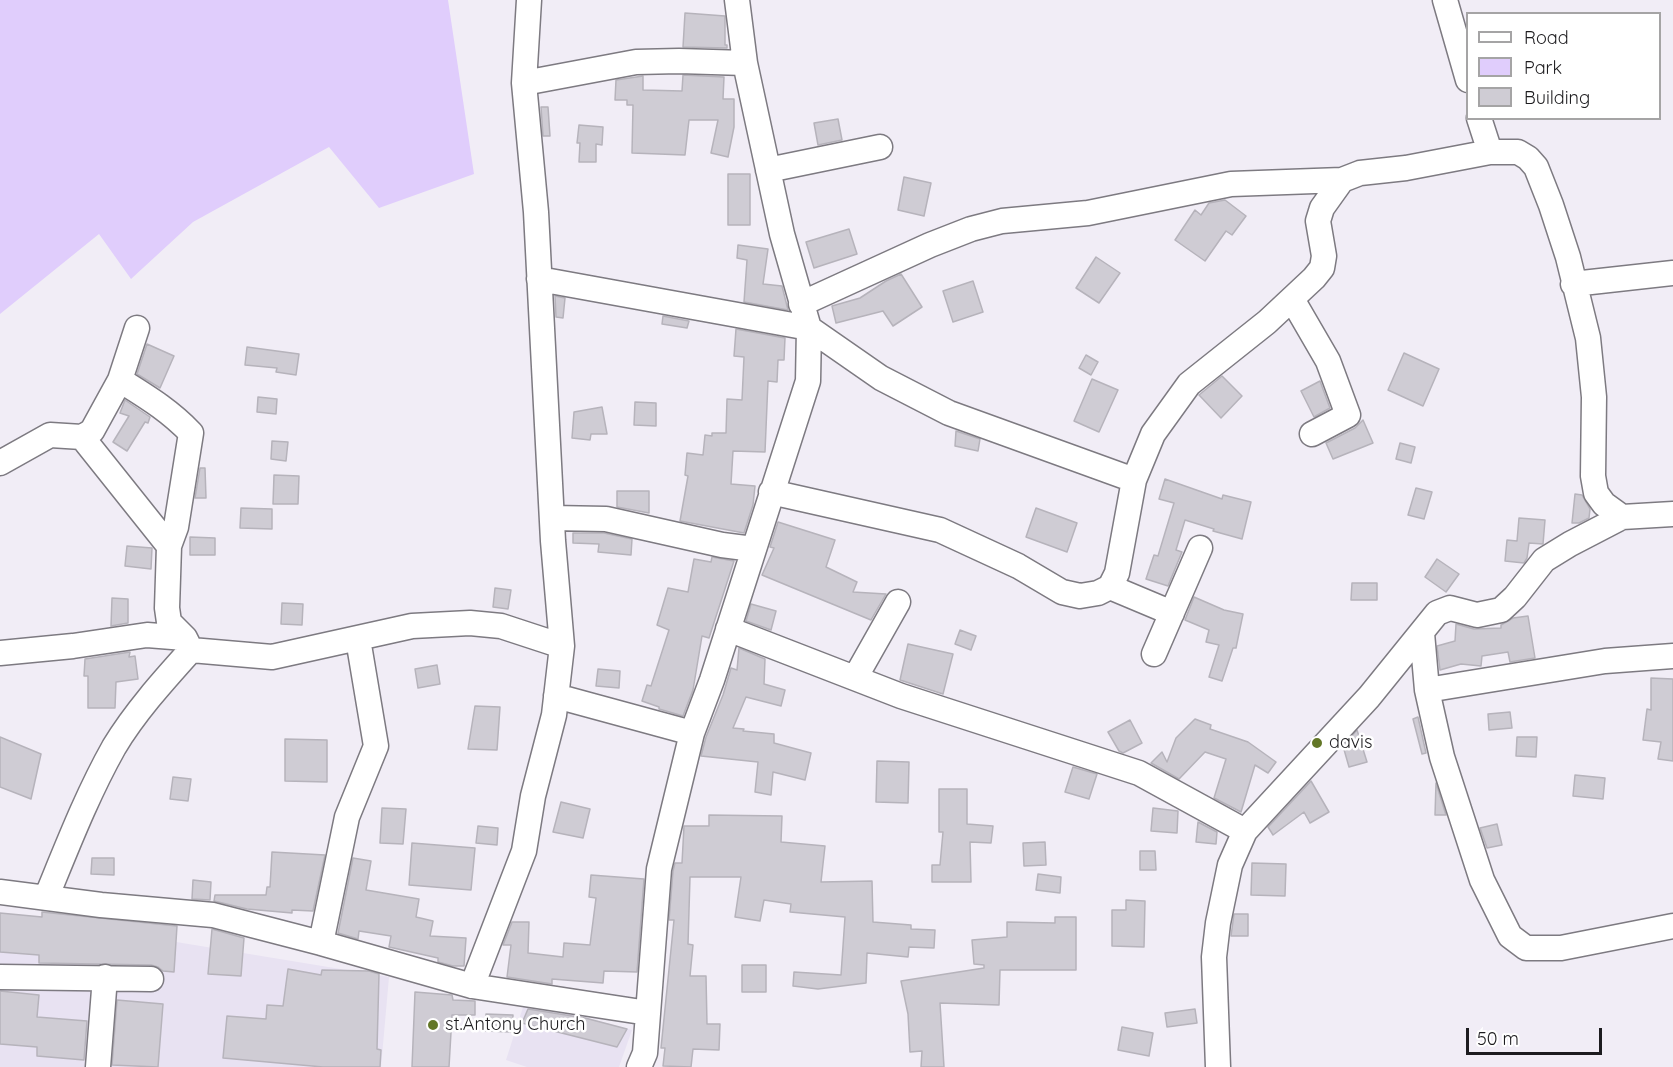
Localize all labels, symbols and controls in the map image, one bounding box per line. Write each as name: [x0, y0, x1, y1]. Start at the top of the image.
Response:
legend: [1466, 12, 1661, 120]
text: Road: [1524, 26, 1569, 49]
text: Park: [1524, 56, 1562, 79]
text: Building: [1524, 86, 1590, 109]
place label: davis: [1329, 732, 1372, 754]
marker: davis: [1310, 736, 1324, 750]
place label: st.Antony Church: [445, 1014, 585, 1036]
scale bar: [1469, 1016, 1606, 1054]
marker: st.Antony Church: [426, 1018, 440, 1032]
text: 50 m: [1477, 1027, 1519, 1050]

